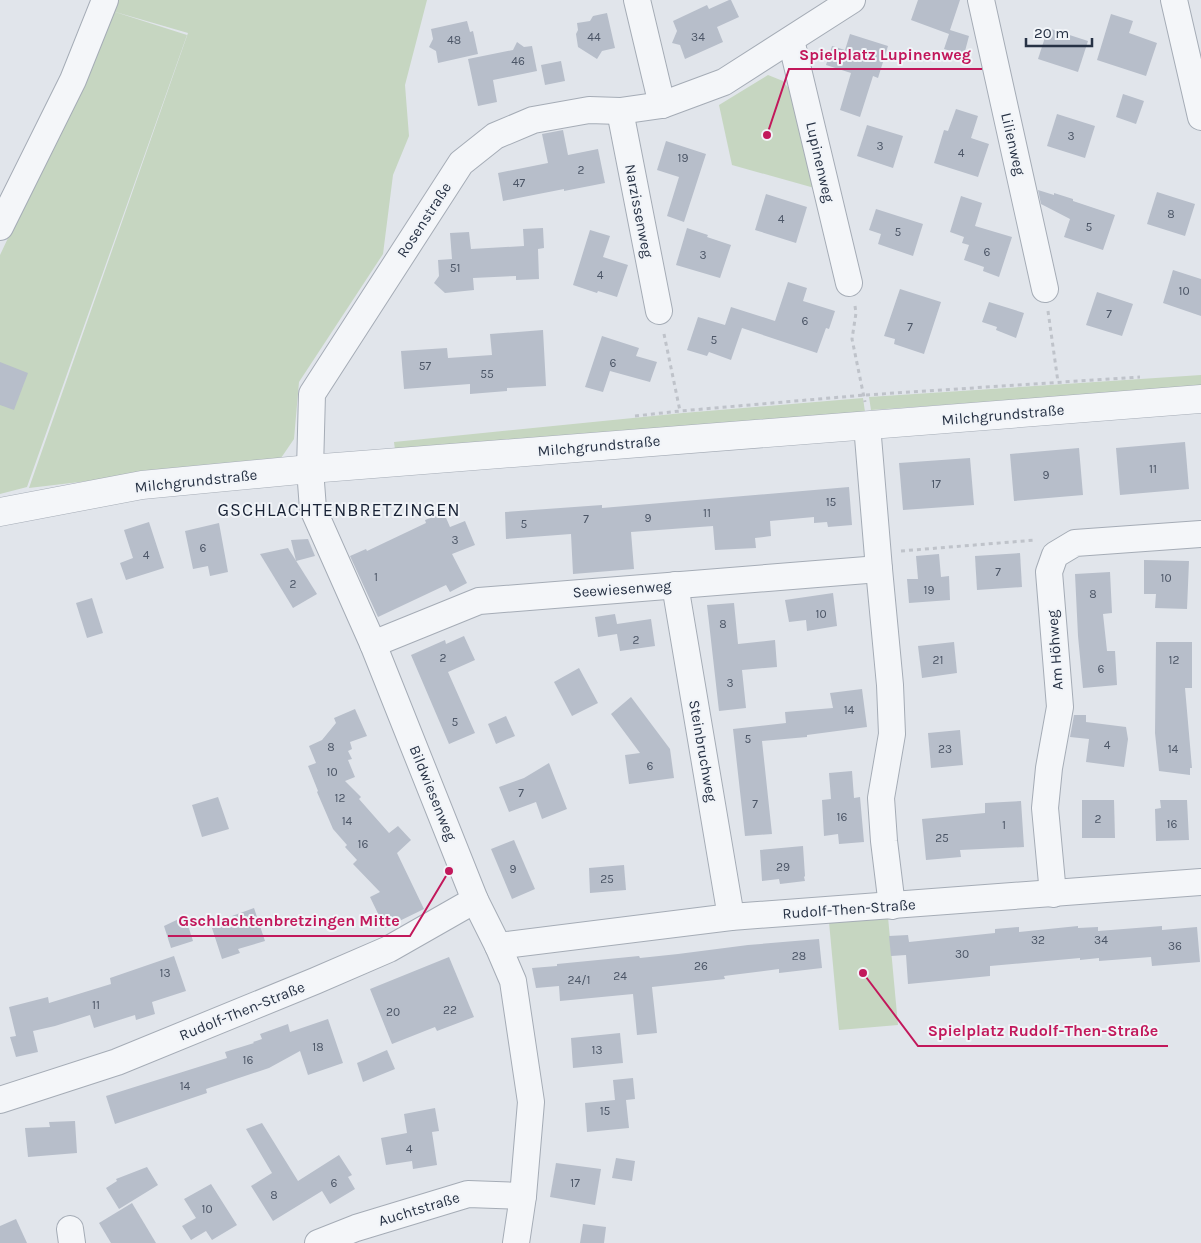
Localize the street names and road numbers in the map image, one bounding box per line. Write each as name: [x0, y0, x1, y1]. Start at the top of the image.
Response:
street label: Lilienweg: [997, 111, 1029, 178]
street label: Lupinenweg: [802, 120, 838, 205]
street label: Narzissenweg: [621, 163, 657, 260]
street label: Rosenstraße: [393, 179, 455, 261]
street label: Milchgrundstraße: [941, 401, 1065, 429]
street label: Milchgrundstraße: [537, 432, 661, 460]
street label: Milchgrundstraße: [134, 466, 258, 496]
street label: Seewiesenweg: [572, 577, 673, 601]
street label: Am Höhweg: [1043, 609, 1067, 691]
street label: Steinbruchweg: [685, 699, 721, 804]
street label: Bildwiesenweg: [406, 743, 461, 844]
street label: Rudolf-Then-Straße: [782, 895, 916, 923]
street label: Rudolf-Then-Straße: [177, 978, 307, 1044]
street label: Auchtstraße: [376, 1188, 462, 1230]

